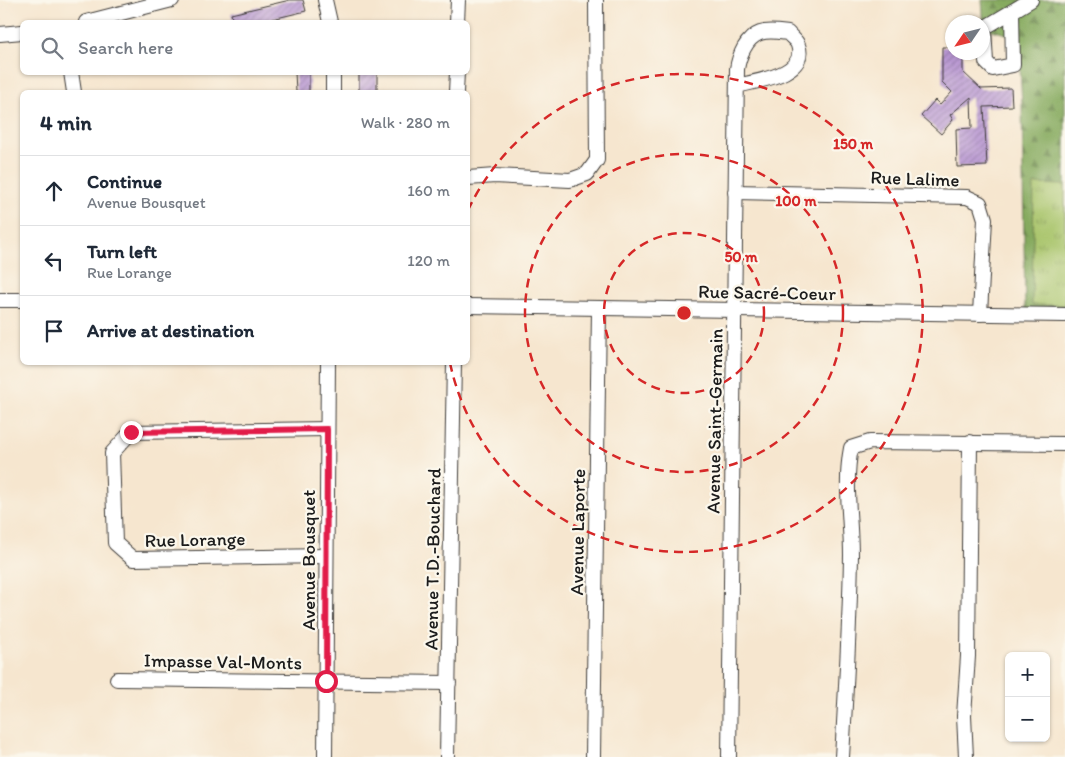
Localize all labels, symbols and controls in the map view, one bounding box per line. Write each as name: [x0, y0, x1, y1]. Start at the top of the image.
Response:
north arrow: [945, 15, 990, 60]
search box: [20, 20, 470, 75]
icon: search: [38, 34, 66, 62]
text: Search here: [78, 36, 173, 59]
text: 4 min: [40, 110, 92, 135]
text: Walk · 280 m: [361, 113, 450, 132]
text: 150 m: [833, 135, 873, 153]
street label: Rue Lalime: [870, 165, 960, 192]
text: Continue: [87, 170, 162, 193]
icon: ahead: [40, 177, 68, 205]
text: 160 m: [407, 181, 450, 200]
text: 100 m: [775, 192, 817, 210]
text: Avenue Bousquet: [87, 193, 206, 212]
text: Turn left: [87, 240, 157, 263]
icon: left: [40, 247, 68, 275]
text: 50 m: [724, 248, 758, 266]
text: 120 m: [407, 251, 450, 270]
text: Rue Lorange: [87, 263, 172, 282]
street label: Rue Sacré-Coeur: [698, 280, 836, 305]
centre of rings: [675, 304, 693, 322]
icon: arrive: [40, 317, 68, 345]
text: Arrive at destination: [87, 319, 254, 342]
street label: Avenue Saint-Germain: [701, 328, 728, 514]
route end: [120, 421, 143, 444]
street label: Avenue T.D.-Bouchard: [419, 467, 446, 650]
street label: Avenue Laporte: [565, 468, 590, 596]
street label: Avenue Bousquet: [297, 490, 320, 631]
street label: Rue Lorange: [144, 527, 246, 552]
street label: Impasse Val-Monts: [144, 649, 302, 674]
map controls: [1005, 652, 1050, 742]
button: +: [1005, 652, 1050, 697]
route start: [315, 670, 338, 693]
button: −: [1005, 697, 1050, 742]

